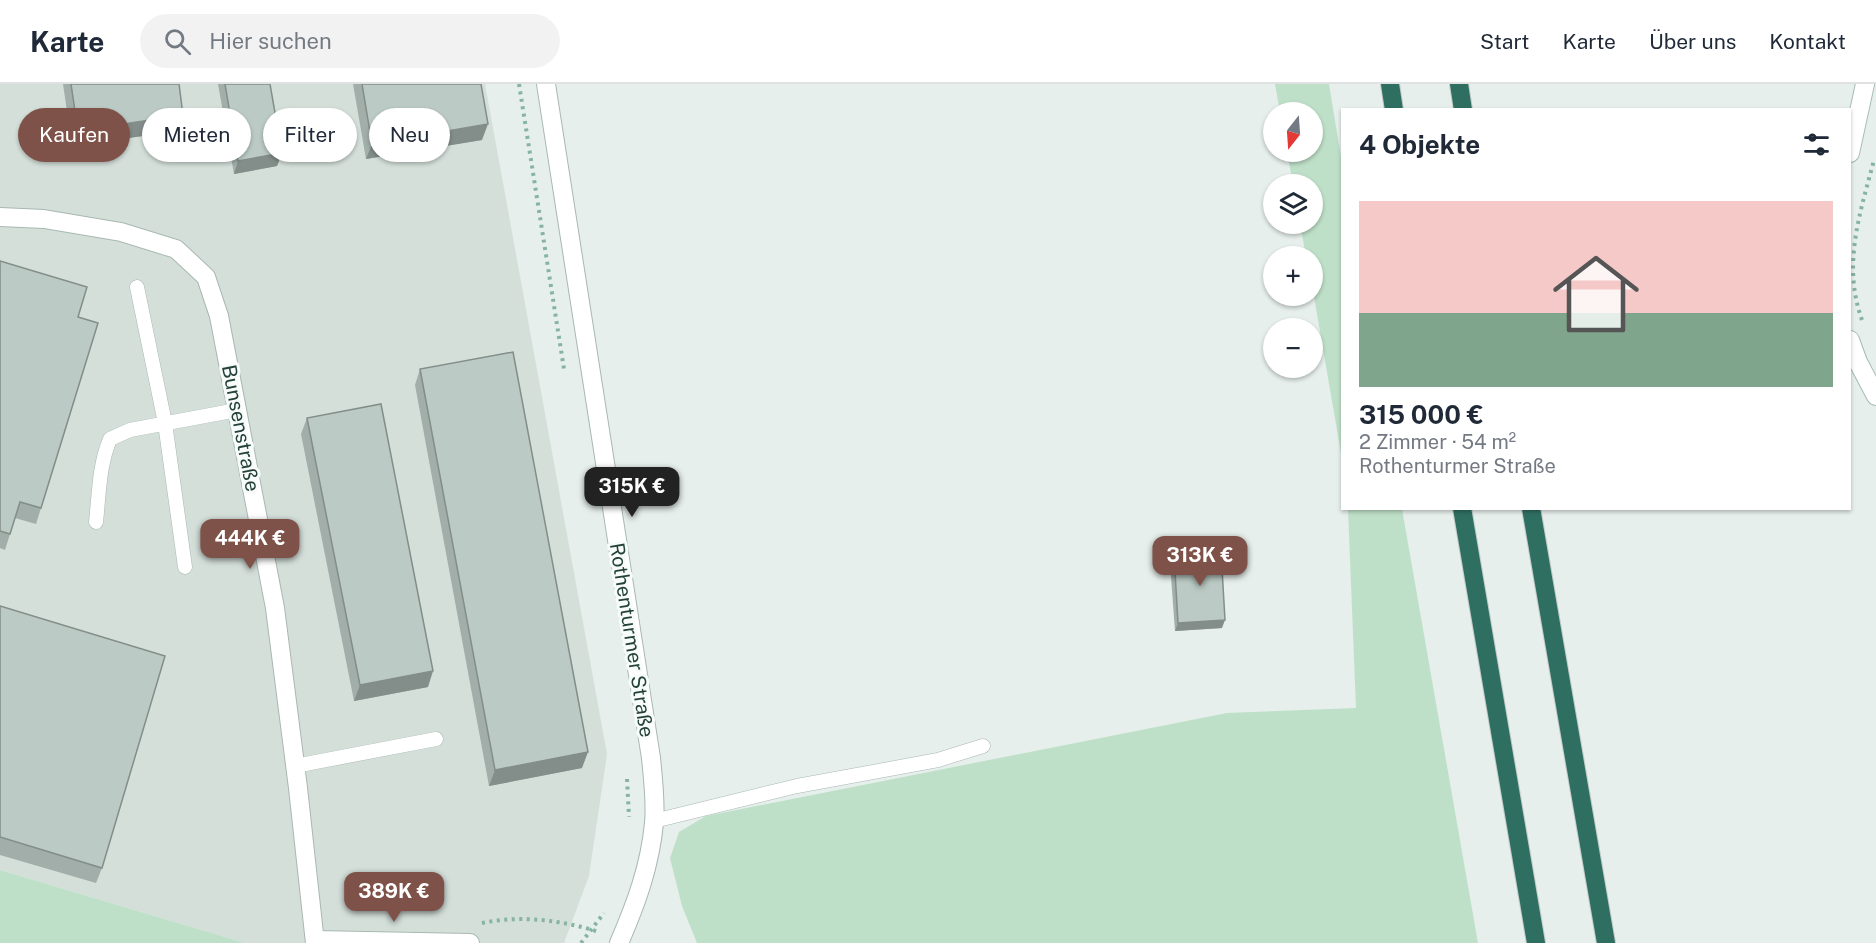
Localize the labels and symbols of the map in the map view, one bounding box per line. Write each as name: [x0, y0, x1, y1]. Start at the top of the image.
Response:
north arrow: [1263, 102, 1323, 162]
street label: Bunsenstraße: [217, 362, 265, 494]
pin: 315K €: [583, 467, 681, 518]
pin: 444K €: [201, 519, 299, 570]
pin: 313K €: [1151, 536, 1249, 587]
street label: Rothenturmer Straße: [605, 541, 659, 739]
pin: 389K €: [345, 872, 443, 923]

